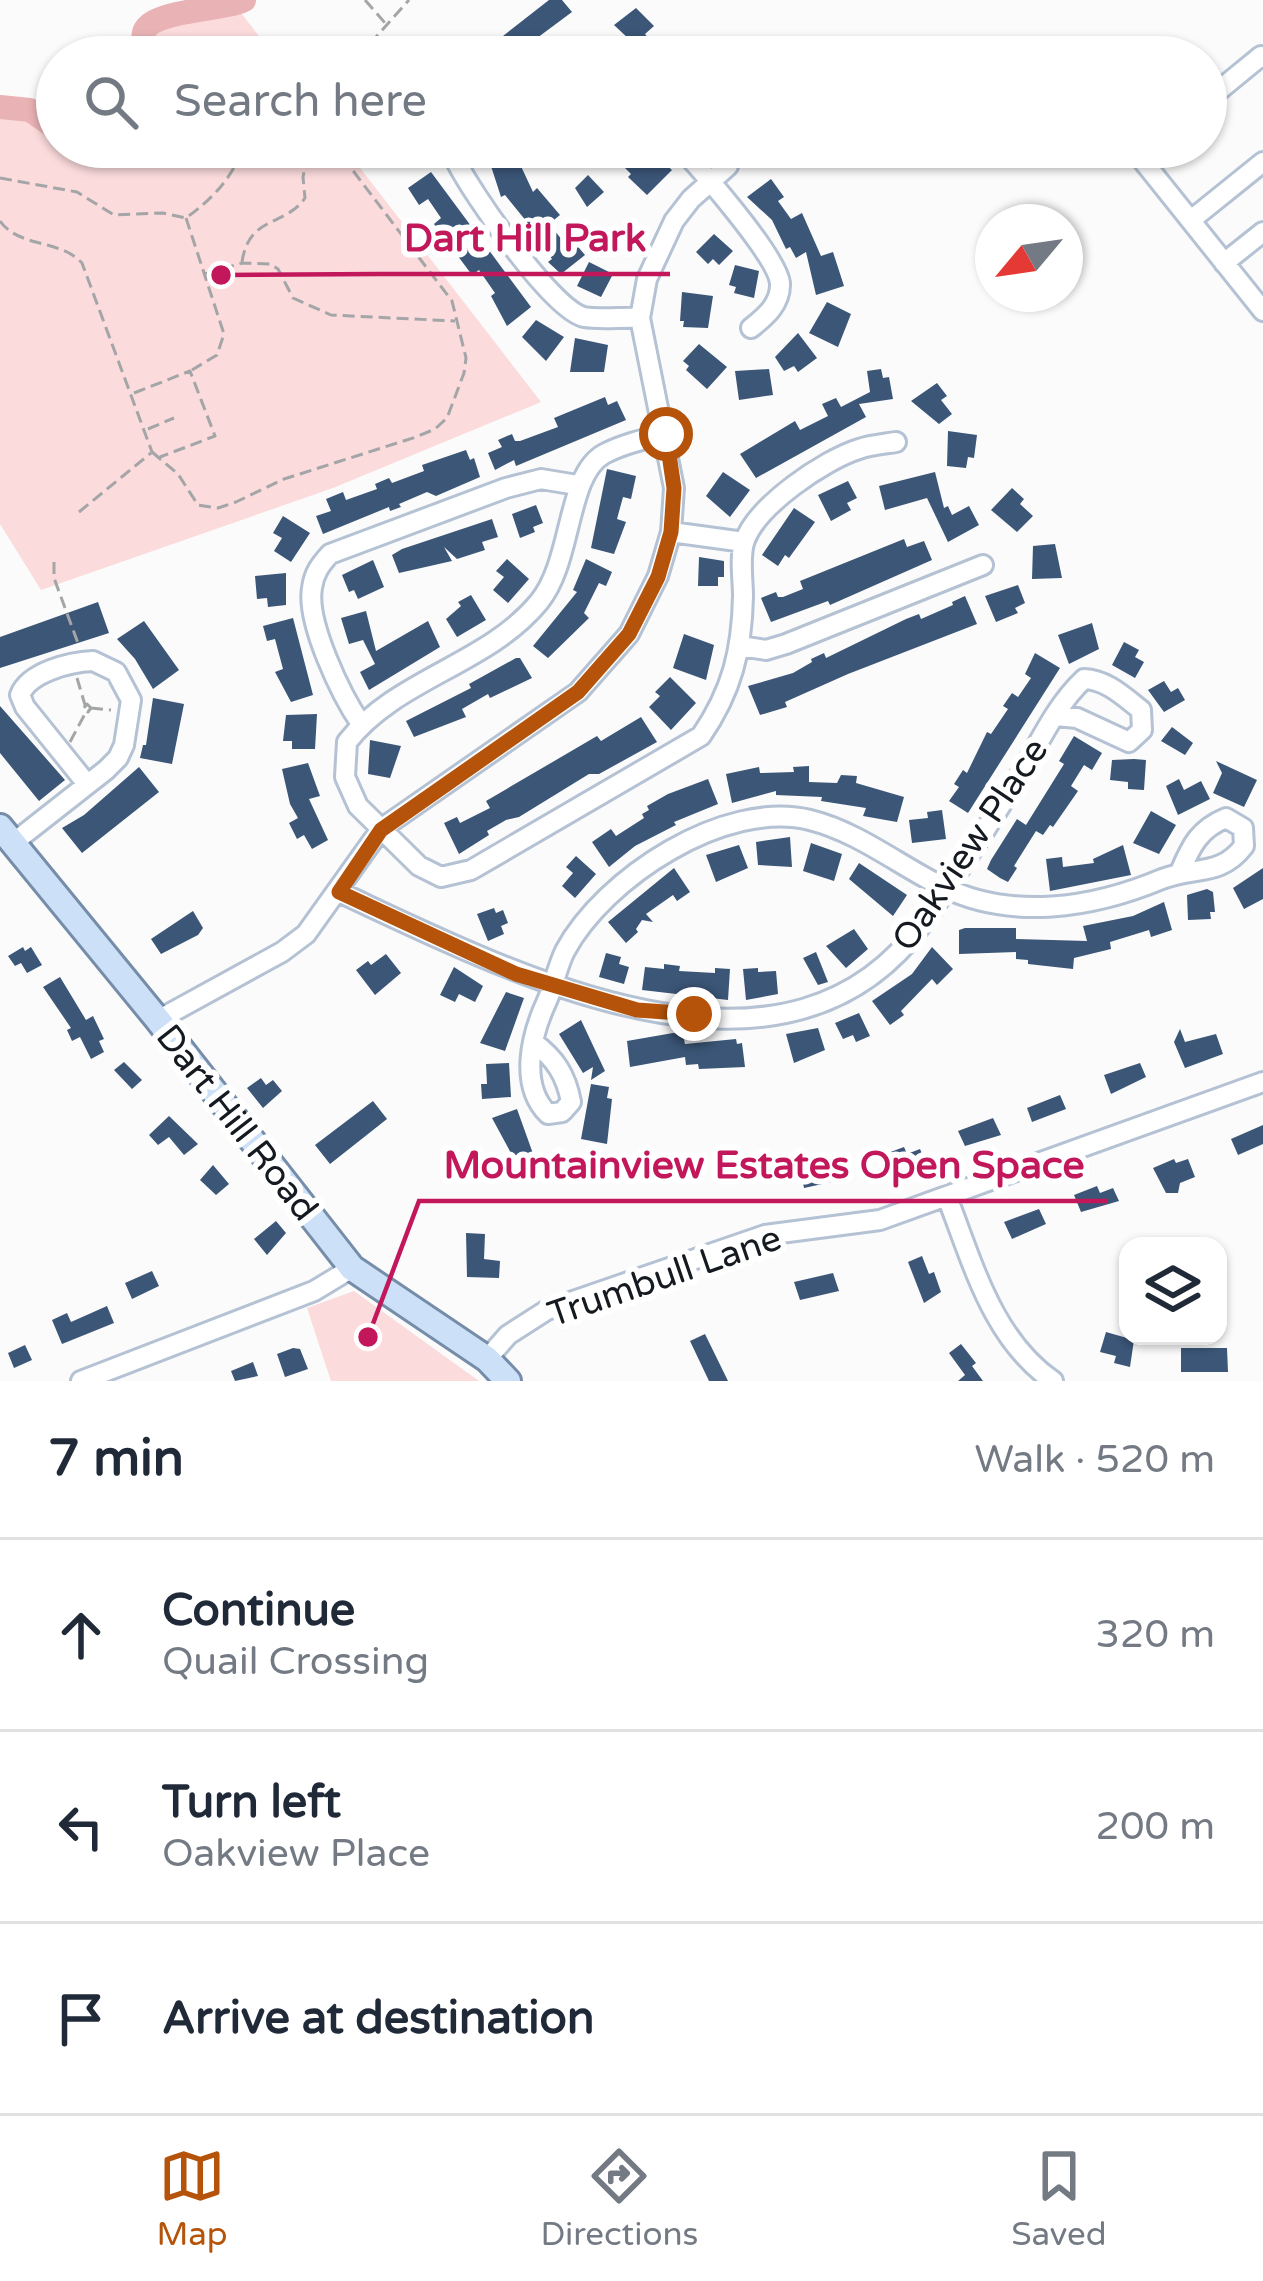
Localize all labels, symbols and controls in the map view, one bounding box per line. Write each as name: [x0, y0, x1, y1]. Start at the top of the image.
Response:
search box: [36, 36, 1227, 168]
icon: search: [78, 69, 144, 135]
text: Search here: [174, 75, 427, 129]
callout: Dart Hill Park: [380, 199, 670, 274]
north arrow: [975, 204, 1083, 312]
text: Dart Hill Park: [404, 215, 646, 262]
route start: [639, 407, 693, 461]
street label: Oakview Place: [883, 730, 1057, 959]
route end: [667, 987, 721, 1041]
street label: Dart Hill Road: [147, 1016, 327, 1230]
callout: Mountainview Estates Open Space: [419, 1126, 1108, 1201]
text: Mountainview Estates Open Space: [443, 1142, 1085, 1189]
street label: Trumbull Lane: [542, 1216, 787, 1336]
map controls: [1119, 1237, 1227, 1345]
button: layers: [1119, 1237, 1227, 1345]
text: 7 min: [48, 1428, 184, 1490]
text: Walk · 520 m: [974, 1436, 1215, 1483]
text: Continue: [162, 1584, 355, 1638]
icon: ahead: [48, 1602, 114, 1668]
text: 320 m: [1096, 1611, 1215, 1658]
text: Quail Crossing: [162, 1638, 429, 1685]
text: Turn left: [162, 1776, 341, 1830]
icon: left: [48, 1794, 114, 1860]
text: 200 m: [1096, 1803, 1215, 1850]
text: Oakview Place: [162, 1830, 430, 1877]
icon: arrive: [48, 1986, 114, 2052]
text: Arrive at destination: [162, 1992, 594, 2046]
tab: Map: [156, 2143, 228, 2254]
tab: Directions: [540, 2143, 698, 2254]
tab: Saved: [1011, 2143, 1107, 2254]

